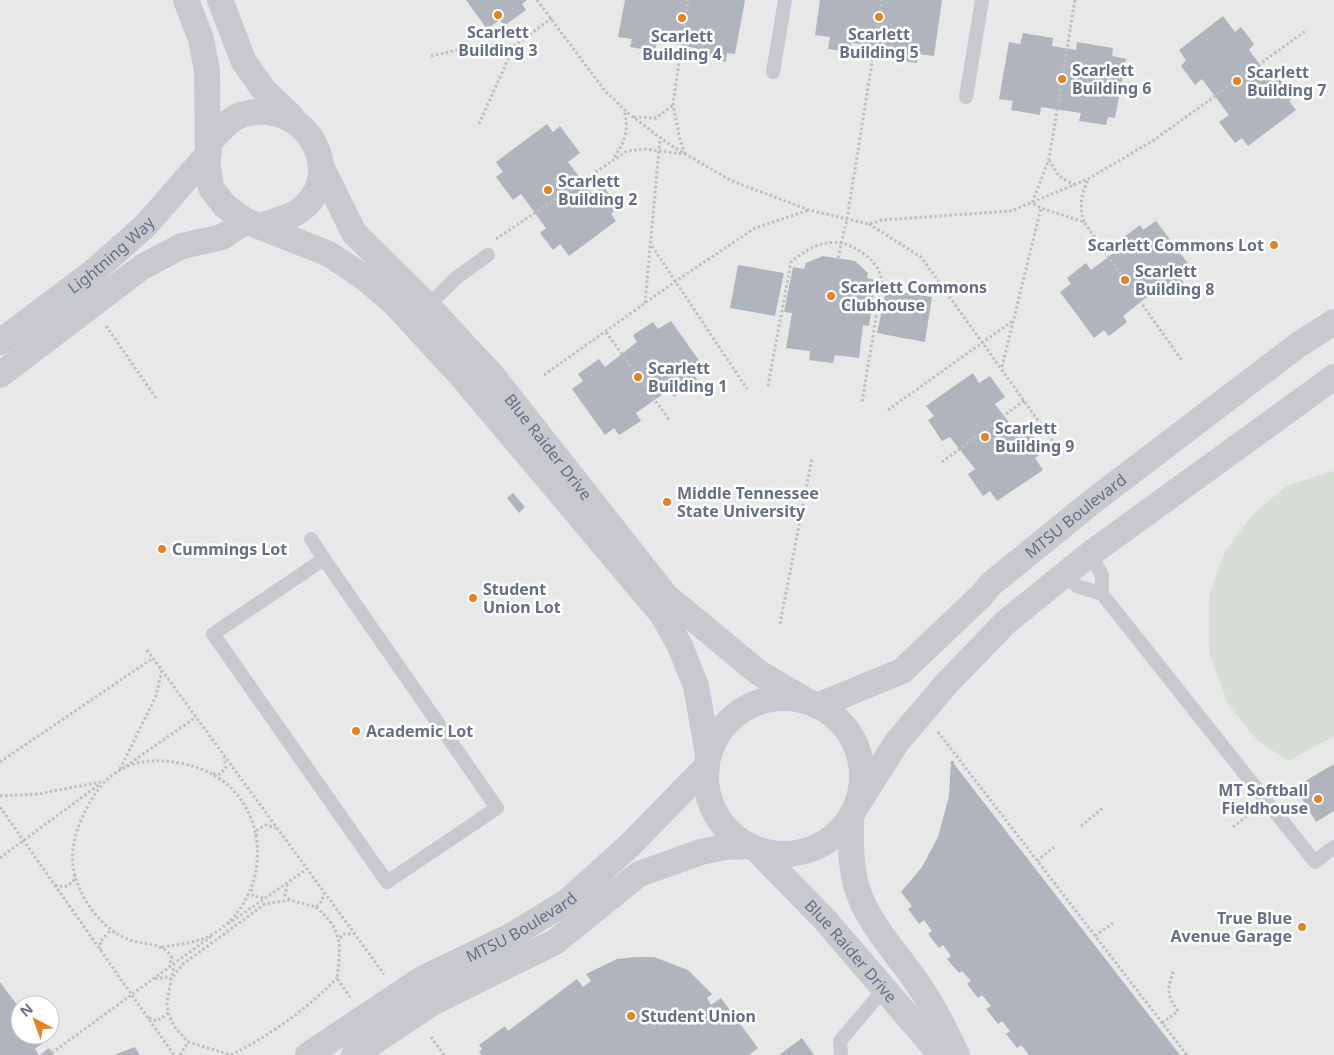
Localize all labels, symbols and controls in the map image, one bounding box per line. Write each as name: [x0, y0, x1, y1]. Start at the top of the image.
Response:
marker: Scarlett Building 3: [492, 9, 504, 21]
marker: Scarlett Building 5: [873, 11, 885, 23]
marker: Scarlett Building 4: [676, 12, 688, 24]
place label: Scarlett Building 3: [458, 21, 538, 61]
place label: Scarlett Building 5: [839, 23, 919, 63]
place label: Scarlett Building 4: [642, 25, 722, 65]
place label: Scarlett Building 6: [1072, 59, 1151, 99]
place label: Scarlett Building 7: [1247, 61, 1326, 101]
marker: Scarlett Building 6: [1056, 73, 1068, 85]
marker: Scarlett Building 7: [1231, 75, 1243, 87]
place label: Scarlett Building 2: [558, 170, 637, 210]
marker: Scarlett Building 2: [542, 184, 554, 196]
street label: Lightning Way: [63, 211, 160, 299]
place label: Scarlett Commons Lot: [1088, 234, 1264, 256]
marker: Scarlett Commons Lot: [1268, 239, 1280, 251]
place label: Scarlett Building 8: [1135, 260, 1214, 300]
marker: Scarlett Building 8: [1119, 274, 1131, 286]
place label: Scarlett Commons Clubhouse: [841, 276, 987, 316]
marker: Scarlett Commons Clubhouse: [825, 290, 837, 302]
place label: Scarlett Building 1: [648, 357, 727, 397]
marker: Scarlett Building 1: [632, 371, 644, 383]
street label: Blue Raider Drive: [499, 389, 597, 505]
place label: Scarlett Building 9: [995, 417, 1074, 457]
marker: Scarlett Building 9: [979, 431, 991, 443]
street label: MTSU Boulevard: [1020, 469, 1131, 563]
place label: Middle Tennessee State University: [677, 482, 819, 522]
marker: Middle Tennessee State University: [661, 496, 673, 508]
place label: Cummings Lot: [172, 538, 287, 560]
marker: Cummings Lot: [156, 543, 168, 555]
place label: Student Union Lot: [483, 578, 561, 618]
marker: Student Union Lot: [467, 592, 479, 604]
place label: Academic Lot: [366, 720, 473, 742]
marker: Academic Lot: [350, 725, 362, 737]
place label: MT Softball Fieldhouse: [1218, 779, 1308, 819]
marker: MT Softball Fieldhouse: [1312, 793, 1324, 805]
street label: MTSU Boulevard: [462, 887, 582, 967]
street label: Blue Raider Drive: [800, 895, 902, 1007]
place label: True Blue Avenue Garage: [1170, 907, 1292, 947]
marker: True Blue Avenue Garage: [1296, 921, 1308, 933]
north arrow: [10, 995, 60, 1045]
text: N: [16, 999, 37, 1021]
place label: Student Union: [641, 1005, 756, 1027]
marker: Student Union: [625, 1010, 637, 1022]

